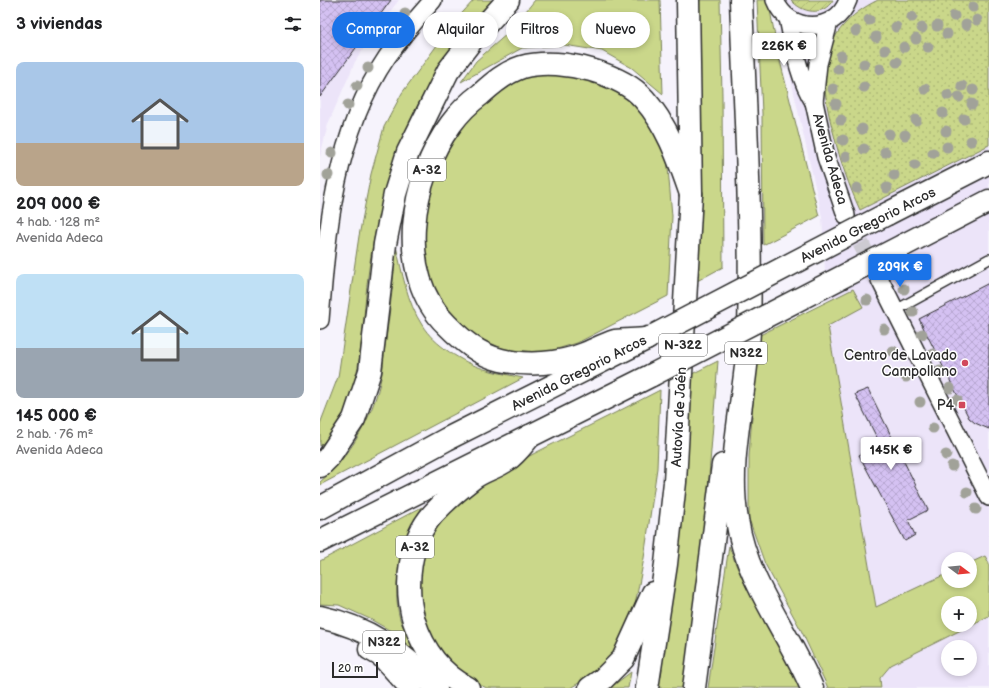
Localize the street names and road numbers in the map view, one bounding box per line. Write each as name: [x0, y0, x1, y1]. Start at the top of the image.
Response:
street label: Avenida Adeca: [809, 112, 851, 207]
road number: A-32: [408, 159, 446, 181]
street label: Avenida Gregorio Arcos: [798, 184, 938, 266]
street label: Avenida Gregorio Arcos: [509, 332, 649, 414]
road number: N-322: [659, 334, 707, 356]
road number: N322: [725, 342, 767, 364]
street label: Autovía de Jaén: [668, 366, 690, 468]
road number: A-32: [396, 536, 434, 558]
road number: N322: [363, 631, 405, 653]

